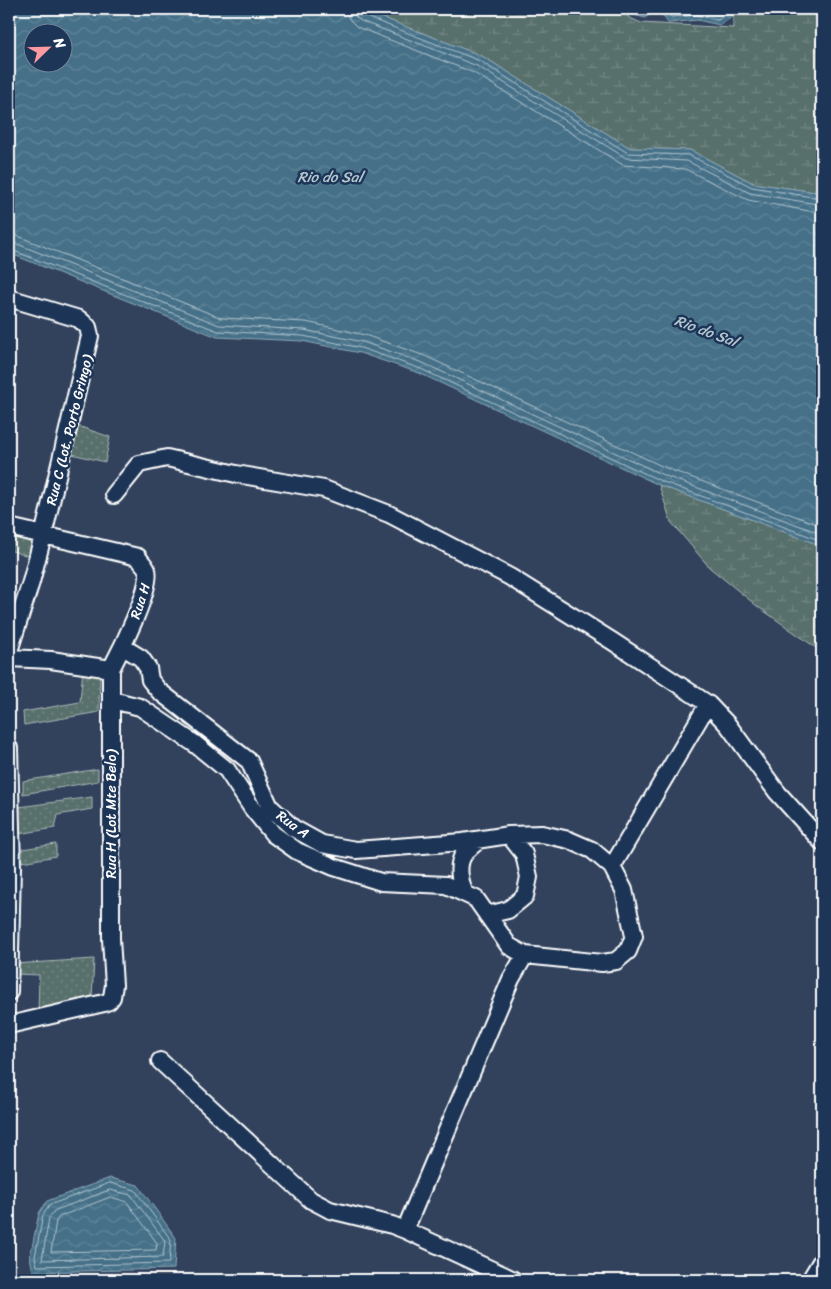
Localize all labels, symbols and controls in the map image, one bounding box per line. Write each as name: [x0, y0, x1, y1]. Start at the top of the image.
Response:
north arrow: [22, 22, 72, 72]
text: N: [46, 33, 73, 53]
water label: Rio do Sal: [297, 164, 366, 190]
water label: Rio do Sal: [671, 308, 745, 356]
street label: Rua C (Lot. Porto Gringo): [39, 351, 101, 508]
street label: Rua H: [123, 580, 158, 622]
street label: Rua H (Lot Mte Belo): [99, 749, 124, 878]
street label: Rua A: [271, 804, 315, 845]

